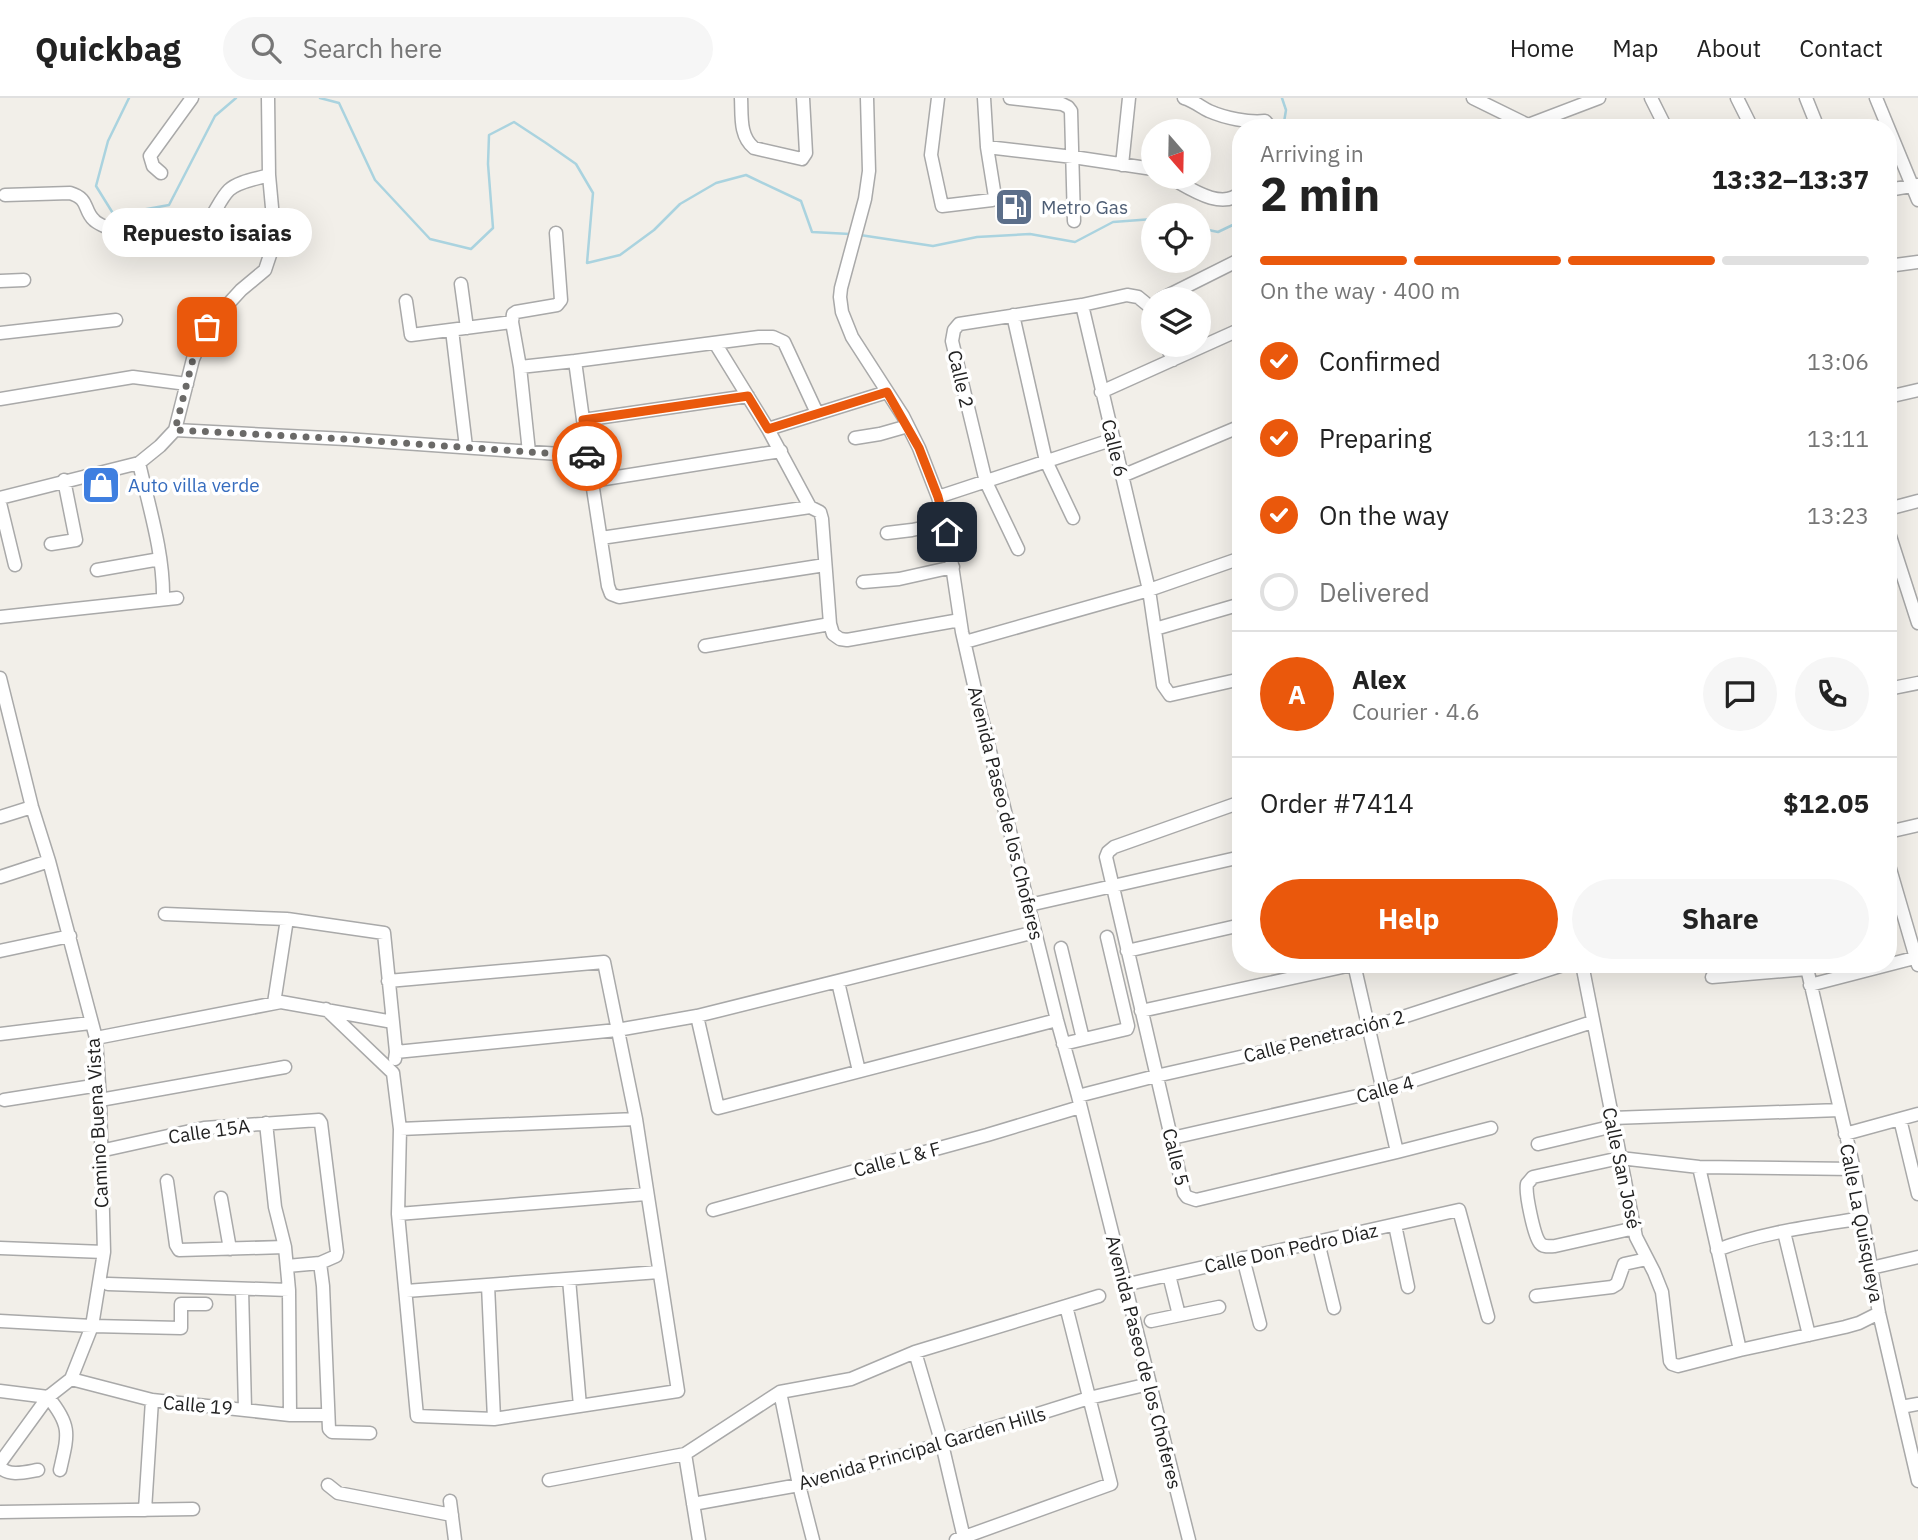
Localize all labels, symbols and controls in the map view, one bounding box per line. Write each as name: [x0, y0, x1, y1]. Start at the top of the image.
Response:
search box: [223, 17, 713, 80]
text: Quickbag: [35, 27, 181, 70]
icon: search: [247, 29, 285, 67]
text: Search here: [303, 31, 442, 65]
text: Home: [1510, 32, 1574, 64]
text: Map: [1612, 32, 1658, 64]
text: About: [1696, 32, 1761, 64]
text: Contact: [1799, 32, 1883, 64]
north arrow: [1141, 119, 1211, 189]
map controls: [1141, 119, 1211, 357]
text: Arriving in: [1260, 138, 1364, 168]
text: 13:32–13:37: [1712, 162, 1869, 196]
text: 2 min: [1260, 164, 1380, 224]
fuel station icon: Metro Gas: [993, 186, 1035, 228]
place label: Metro Gas: [1041, 195, 1128, 219]
button: locate: [1141, 203, 1211, 273]
callout: Repuesto isaias: [102, 208, 312, 257]
text: Repuesto isaias: [122, 217, 292, 247]
text: On the way · 400 m: [1260, 275, 1460, 305]
button: layers: [1141, 287, 1211, 357]
pin: [177, 297, 237, 357]
icon: bag: [188, 308, 226, 346]
icon: check: [1260, 342, 1298, 380]
text: Confirmed: [1319, 344, 1441, 378]
text: 13:06: [1807, 346, 1869, 376]
street label: Calle 2: [943, 348, 979, 410]
street label: Calle 6: [1096, 417, 1134, 479]
icon: check: [1260, 419, 1298, 457]
courier: [552, 421, 622, 491]
text: Preparing: [1319, 421, 1432, 455]
text: 13:11: [1807, 423, 1869, 453]
icon: car: [568, 437, 606, 475]
shop icon: Auto villa verde: [80, 464, 122, 506]
place label: Auto villa verde: [128, 473, 260, 497]
icon: check: [1260, 496, 1298, 534]
text: On the way: [1319, 498, 1449, 532]
text: 13:23: [1807, 500, 1869, 530]
pin: [917, 502, 977, 562]
icon: home: [928, 513, 966, 551]
text: Delivered: [1319, 575, 1430, 609]
button: chat: [1703, 657, 1777, 731]
button: phone: [1795, 657, 1869, 731]
text: Alex: [1352, 662, 1406, 696]
text: A: [1288, 677, 1306, 711]
street label: Avenida Paseo de los Choferes: [963, 684, 1049, 942]
text: Courier · 4.6: [1352, 696, 1480, 726]
text: Order #7414: [1260, 786, 1414, 820]
text: $12.05: [1783, 786, 1869, 820]
button: Help: [1260, 879, 1558, 959]
button: Share: [1572, 879, 1869, 959]
street label: Calle Penetración 2: [1241, 1004, 1407, 1068]
street label: Camino Buena Vista: [81, 1037, 113, 1209]
street label: Calle 4: [1354, 1070, 1416, 1108]
street label: Calle San José: [1597, 1105, 1647, 1231]
street label: Calle 15A: [167, 1113, 251, 1149]
street label: Calle 5: [1157, 1126, 1195, 1188]
street label: Calle L & F: [851, 1136, 943, 1182]
street label: Calle La Quisqueya: [1835, 1142, 1889, 1304]
street label: Calle Don Pedro Díaz: [1202, 1218, 1380, 1278]
street label: Avenida Paseo de los Choferes: [1101, 1233, 1187, 1491]
street label: Calle 19: [162, 1390, 234, 1420]
street label: Avenida Principal Garden Hills: [796, 1401, 1048, 1495]

